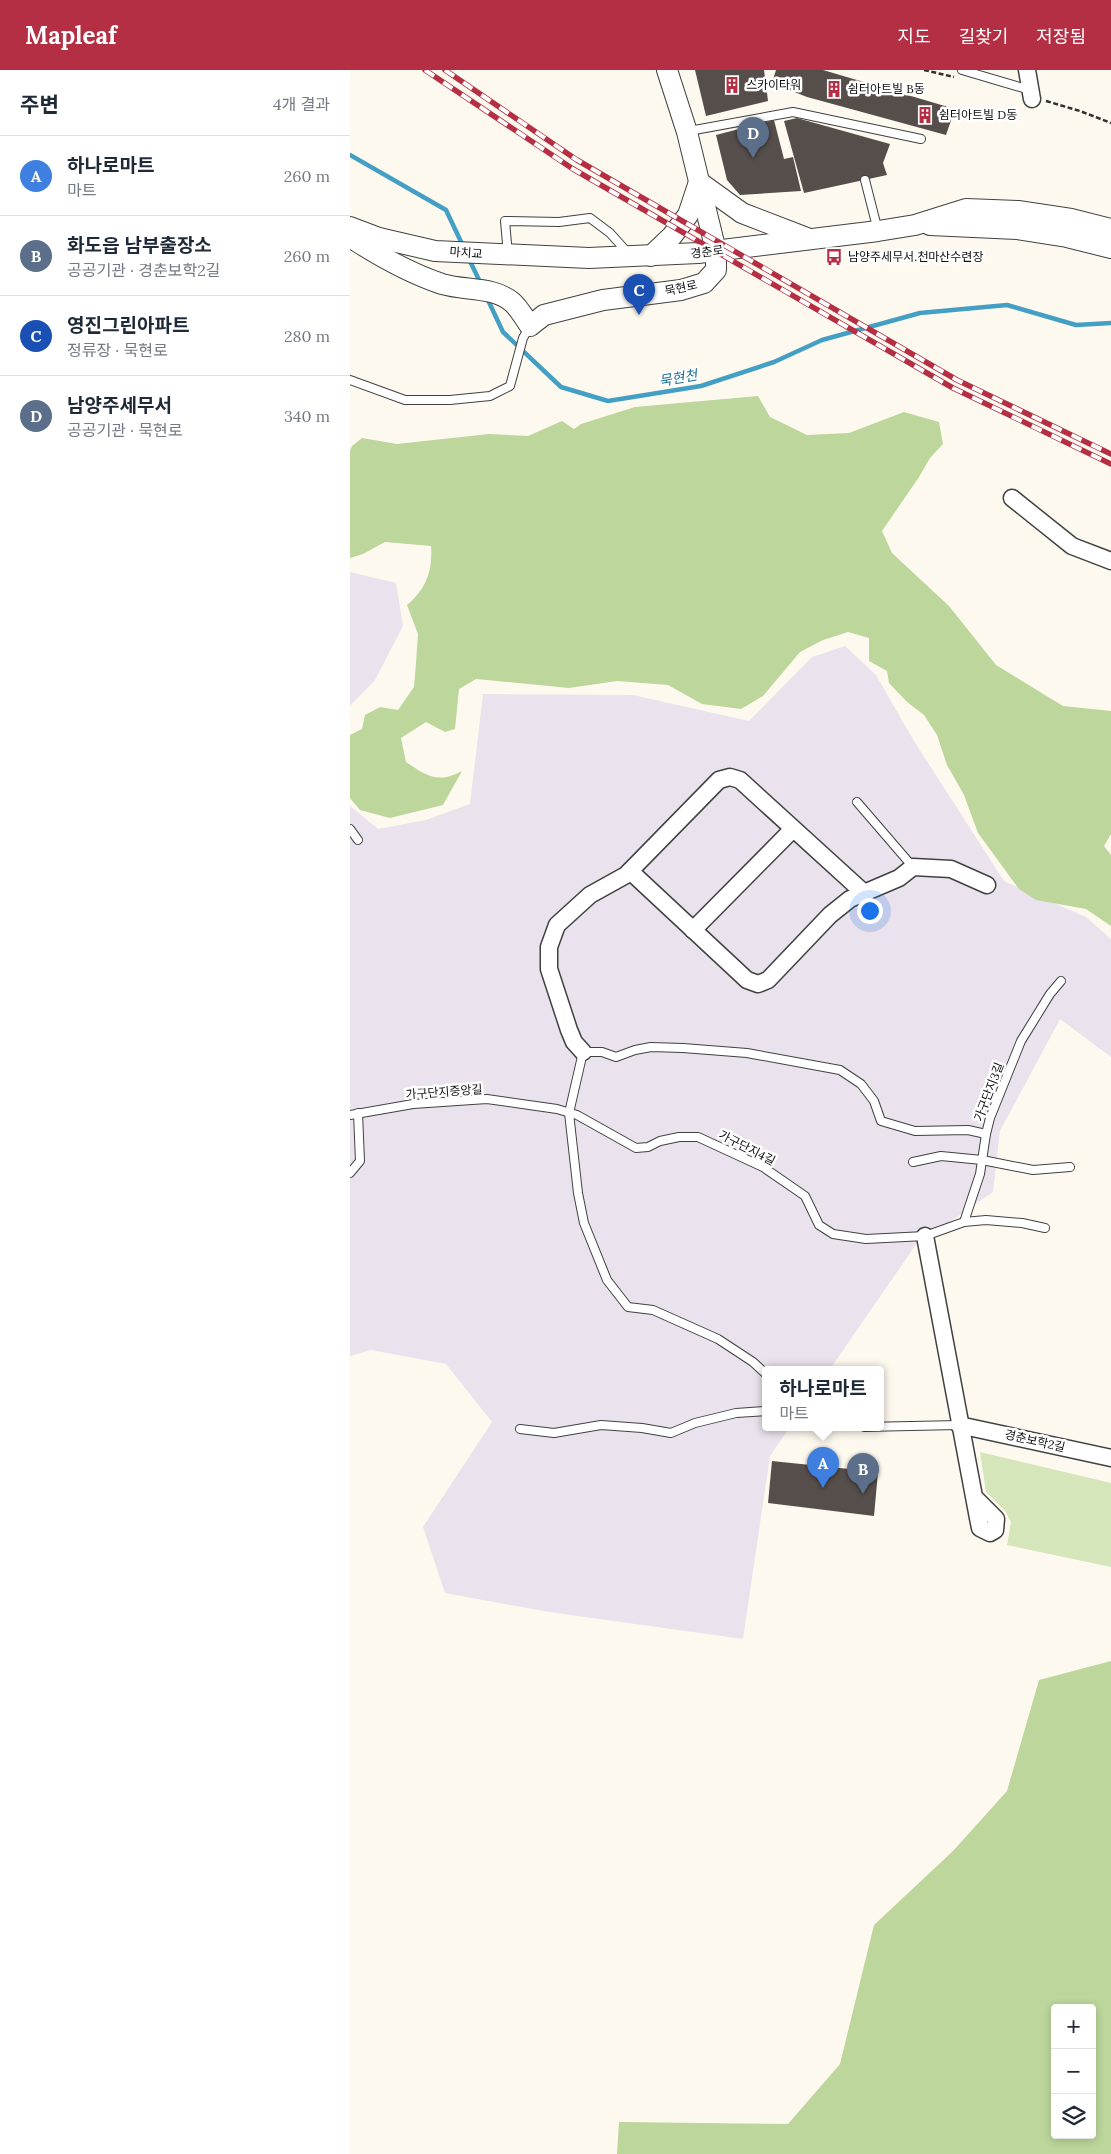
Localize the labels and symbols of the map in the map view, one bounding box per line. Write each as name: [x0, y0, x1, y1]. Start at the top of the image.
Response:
building icon: 스카이타워: [722, 75, 742, 95]
place label: 스카이타워: [746, 77, 801, 92]
building icon: 쉼터아트빌 B동: [824, 79, 844, 99]
place label: 쉼터아트빌 B동: [848, 81, 925, 96]
building icon: 쉼터아트빌 D동: [915, 105, 935, 125]
place label: 쉼터아트빌 D동: [939, 107, 1017, 122]
pin: D: [737, 117, 769, 158]
street label: 경춘로: [690, 242, 724, 261]
street label: 마치교: [449, 244, 483, 261]
bus stop icon: 남양주세무서.천마산수련장: [824, 247, 844, 267]
place label: 남양주세무서.천마산수련장: [848, 249, 983, 264]
pin: C: [623, 274, 655, 315]
street label: 묵현로: [663, 276, 699, 299]
water label: 묵현천: [657, 366, 700, 390]
your location: [857, 898, 883, 924]
street label: 가구단지3길: [970, 1060, 1007, 1123]
street label: 가구단지중앙길: [405, 1081, 483, 1102]
street label: 가구단지4길: [716, 1127, 778, 1168]
street label: 경춘보학2길: [1003, 1426, 1067, 1455]
pin: A: [807, 1447, 839, 1488]
pin: B: [847, 1453, 879, 1494]

